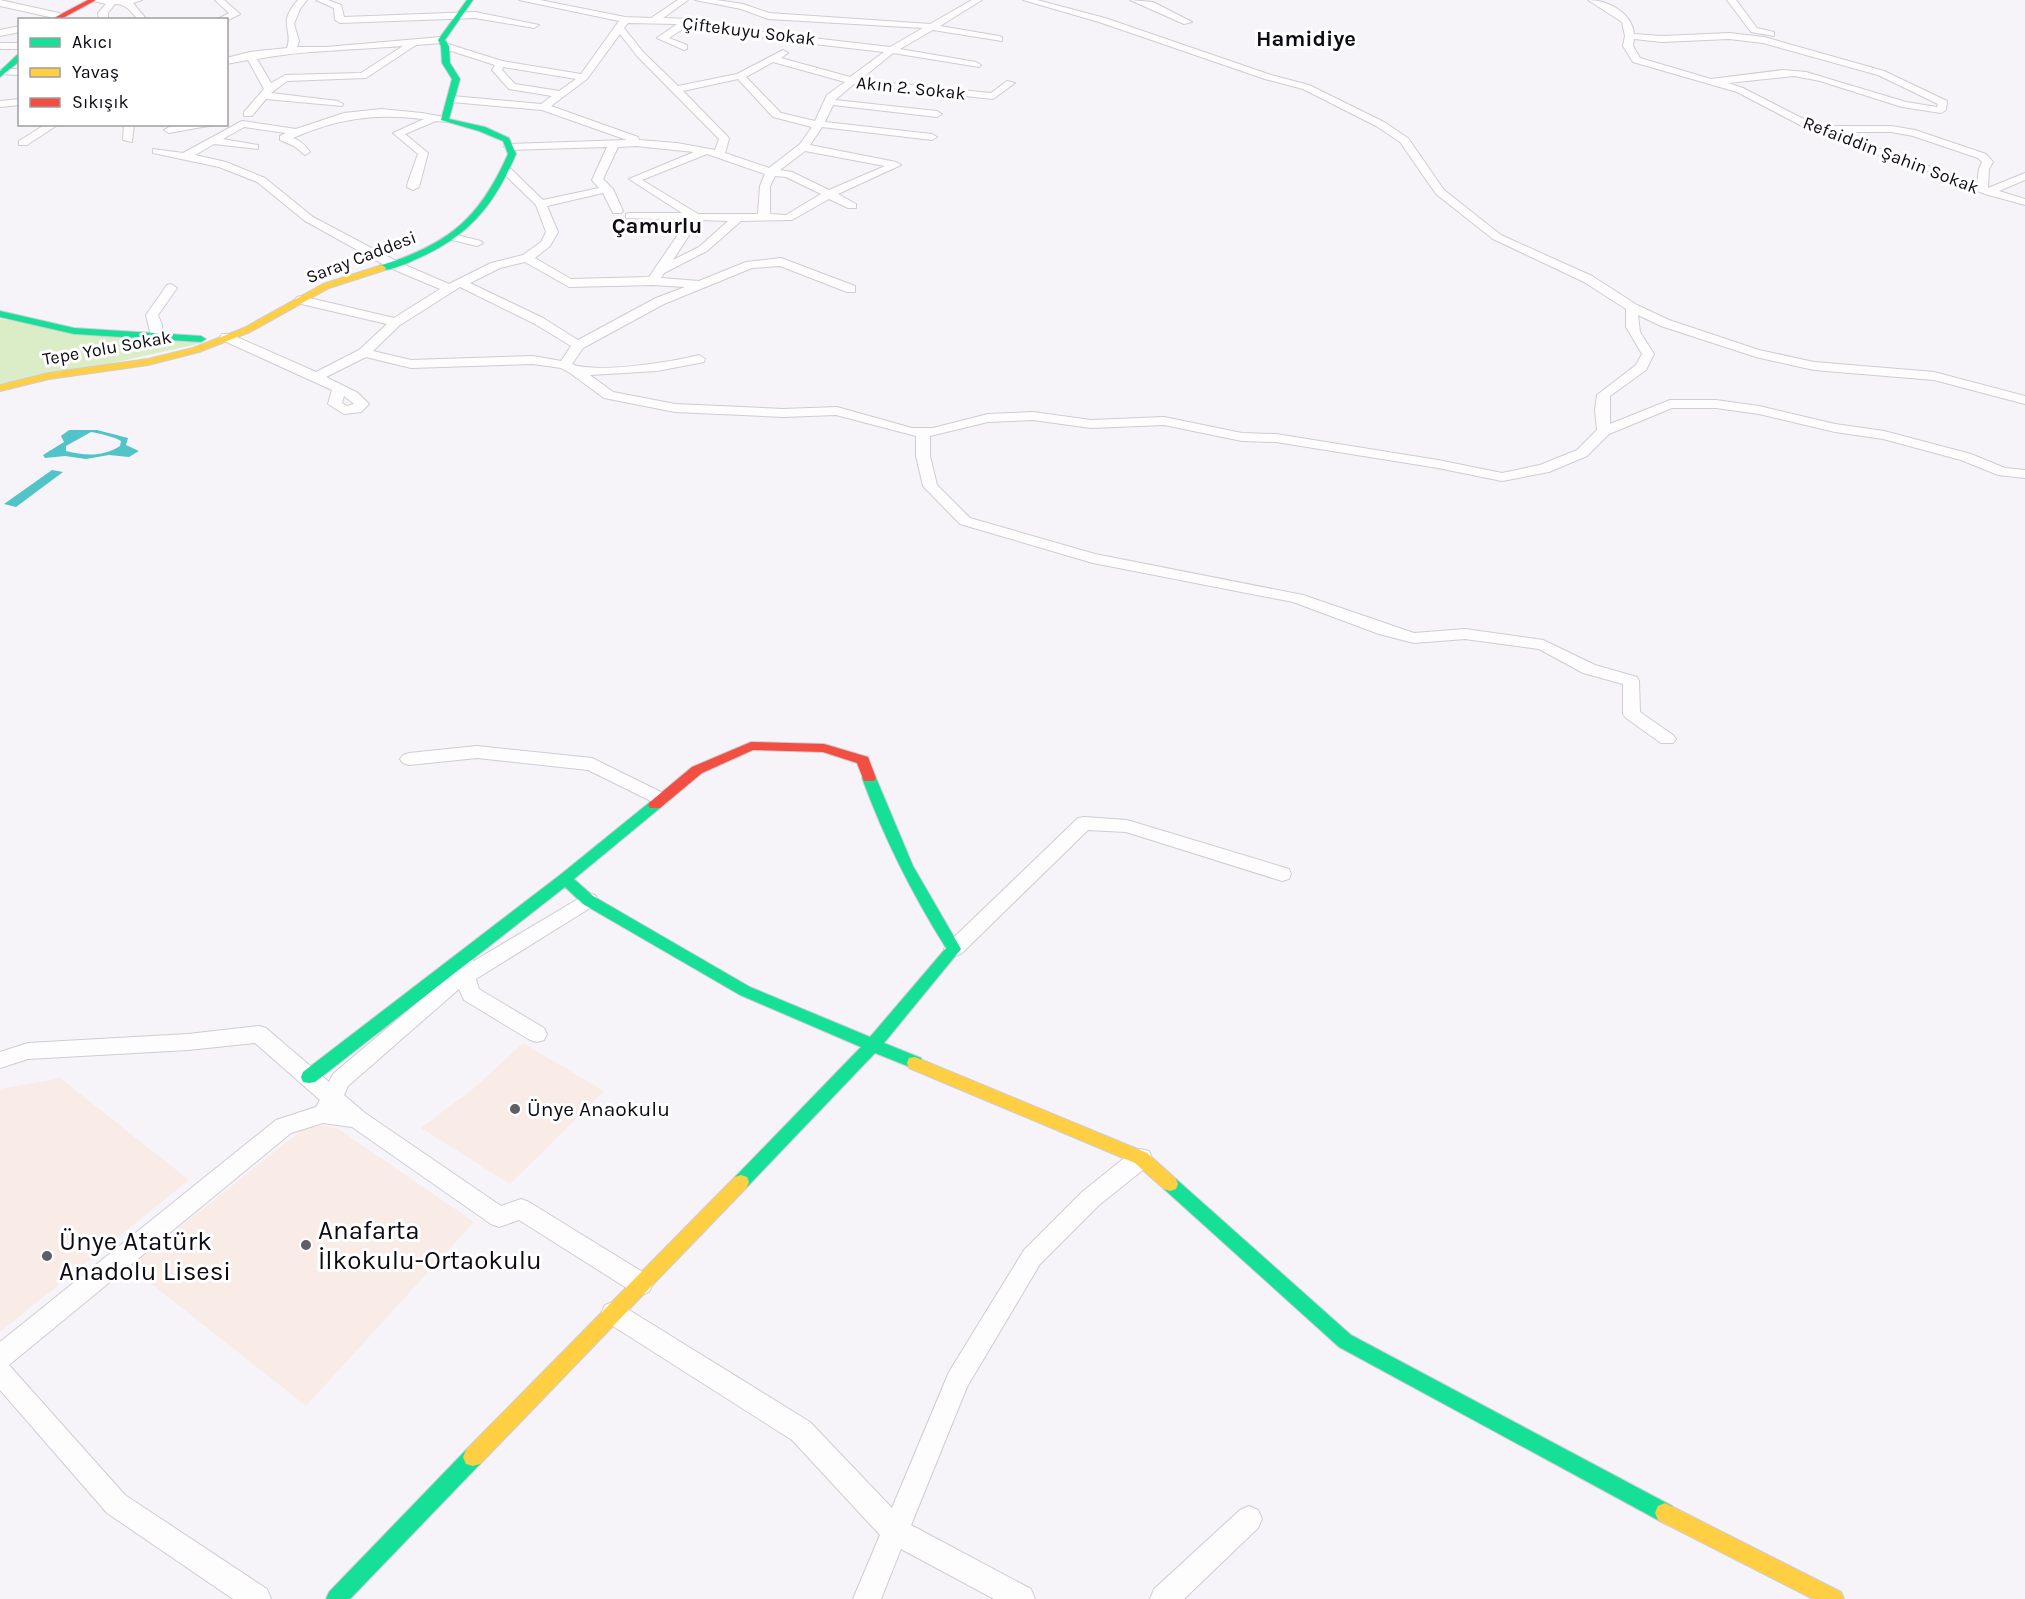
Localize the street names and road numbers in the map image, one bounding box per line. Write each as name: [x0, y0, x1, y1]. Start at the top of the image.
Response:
street label: Çiftekuyu Sokak: [681, 12, 817, 50]
street label: Akın 2. Sokak: [855, 71, 967, 105]
street label: Refaiddin Şahin Sokak: [1800, 111, 1982, 199]
street label: Saray Caddesi: [303, 226, 419, 288]
street label: Tepe Yolu Sokak: [41, 326, 173, 370]

